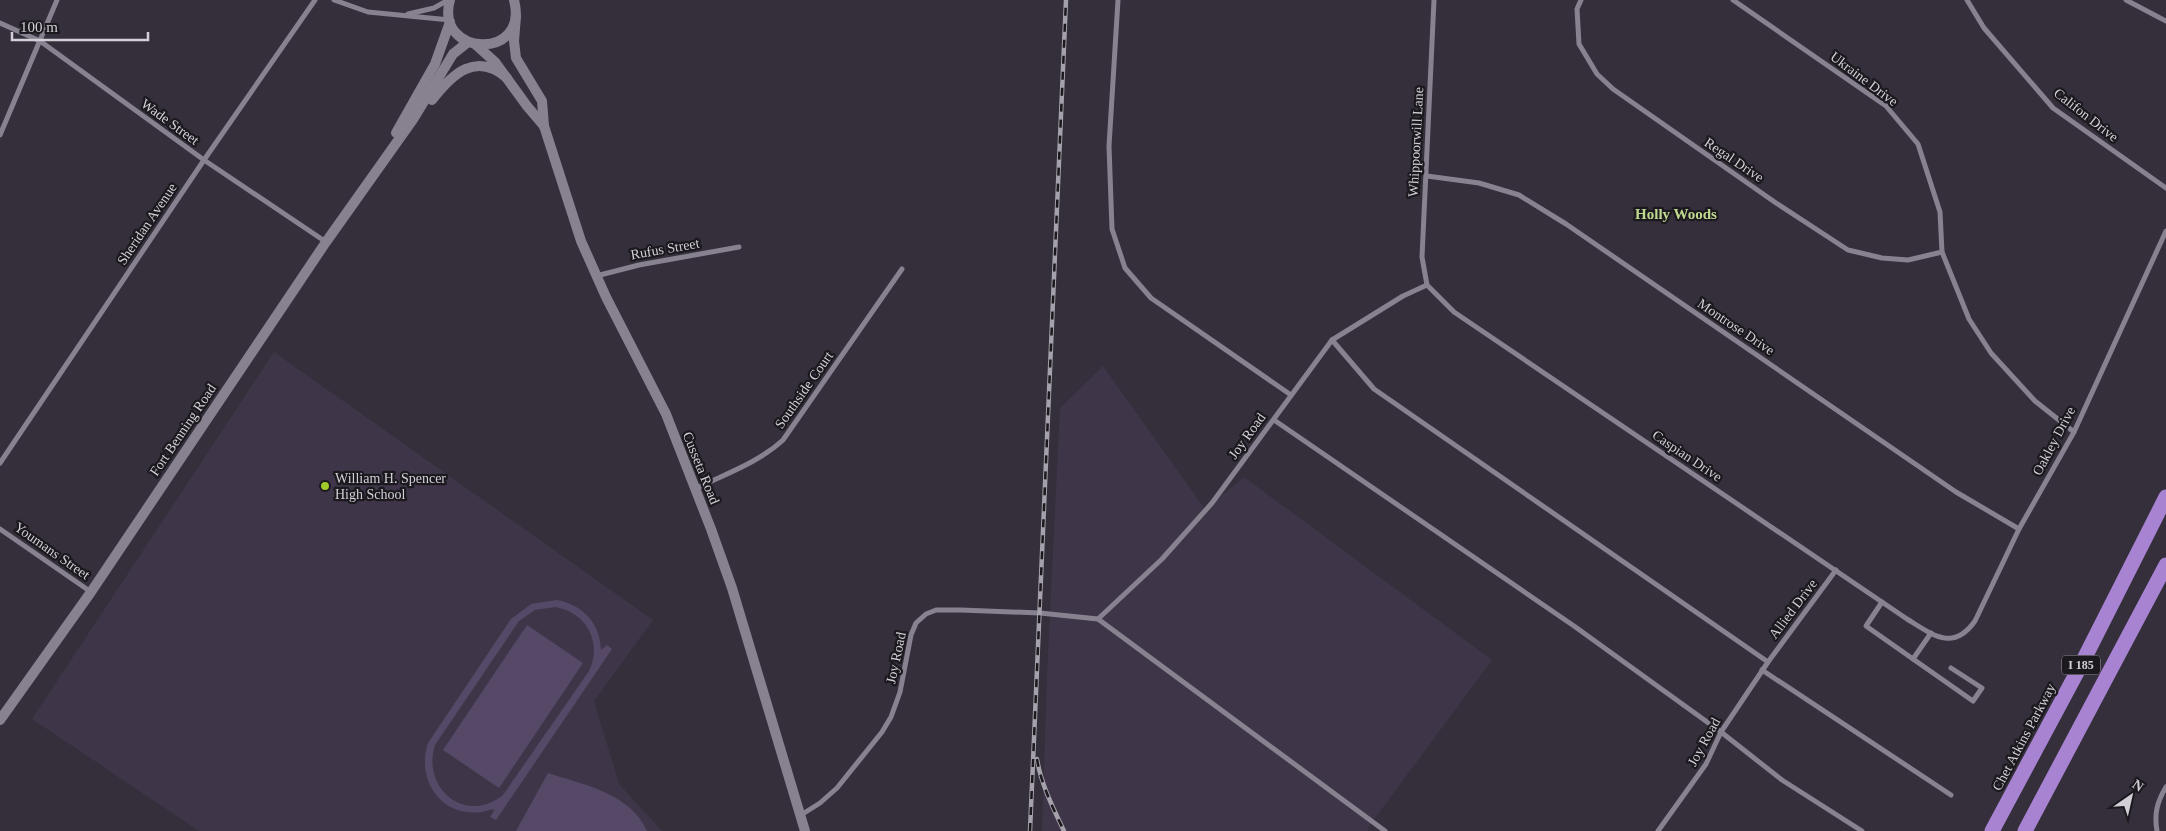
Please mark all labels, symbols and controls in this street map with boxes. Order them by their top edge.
scale bar [12,10,149,42]
text: 100 m [20,19,58,35]
street label: Ukraine Drive [1827,49,1901,109]
street label: Califon Drive [2051,85,2121,145]
street label: Whippoorwill Lane [1406,87,1426,197]
street label: Wade Street [138,96,202,148]
street label: Regal Drive [1702,135,1766,185]
street label: Sheridan Avenue [114,180,180,268]
district label: Holly Woods [1635,206,1717,222]
street label: Rufus Street [629,236,701,262]
street label: Montrose Drive [1695,296,1777,358]
street label: Southside Court [772,348,836,431]
street label: Fort Benning Road [147,381,219,479]
street label: Oakley Drive [2030,404,2078,478]
street label: Joy Road [1226,410,1268,462]
street label: Caspian Drive [1649,427,1725,485]
street label: Cusseta Road [680,430,722,506]
place label: William H. Spencer High School [335,471,446,502]
marker: William H. Spencer High School [319,480,331,492]
street label: Youmans Street [11,519,93,583]
street label: Allied Drive [1766,576,1820,642]
street label: Joy Road [883,631,909,685]
road number: I 185 [2062,656,2100,674]
street label: Chet Atkins Parkway [1989,681,2059,793]
street label: Joy Road [1685,715,1723,769]
north arrow [2106,771,2156,821]
text: N [2130,777,2146,795]

